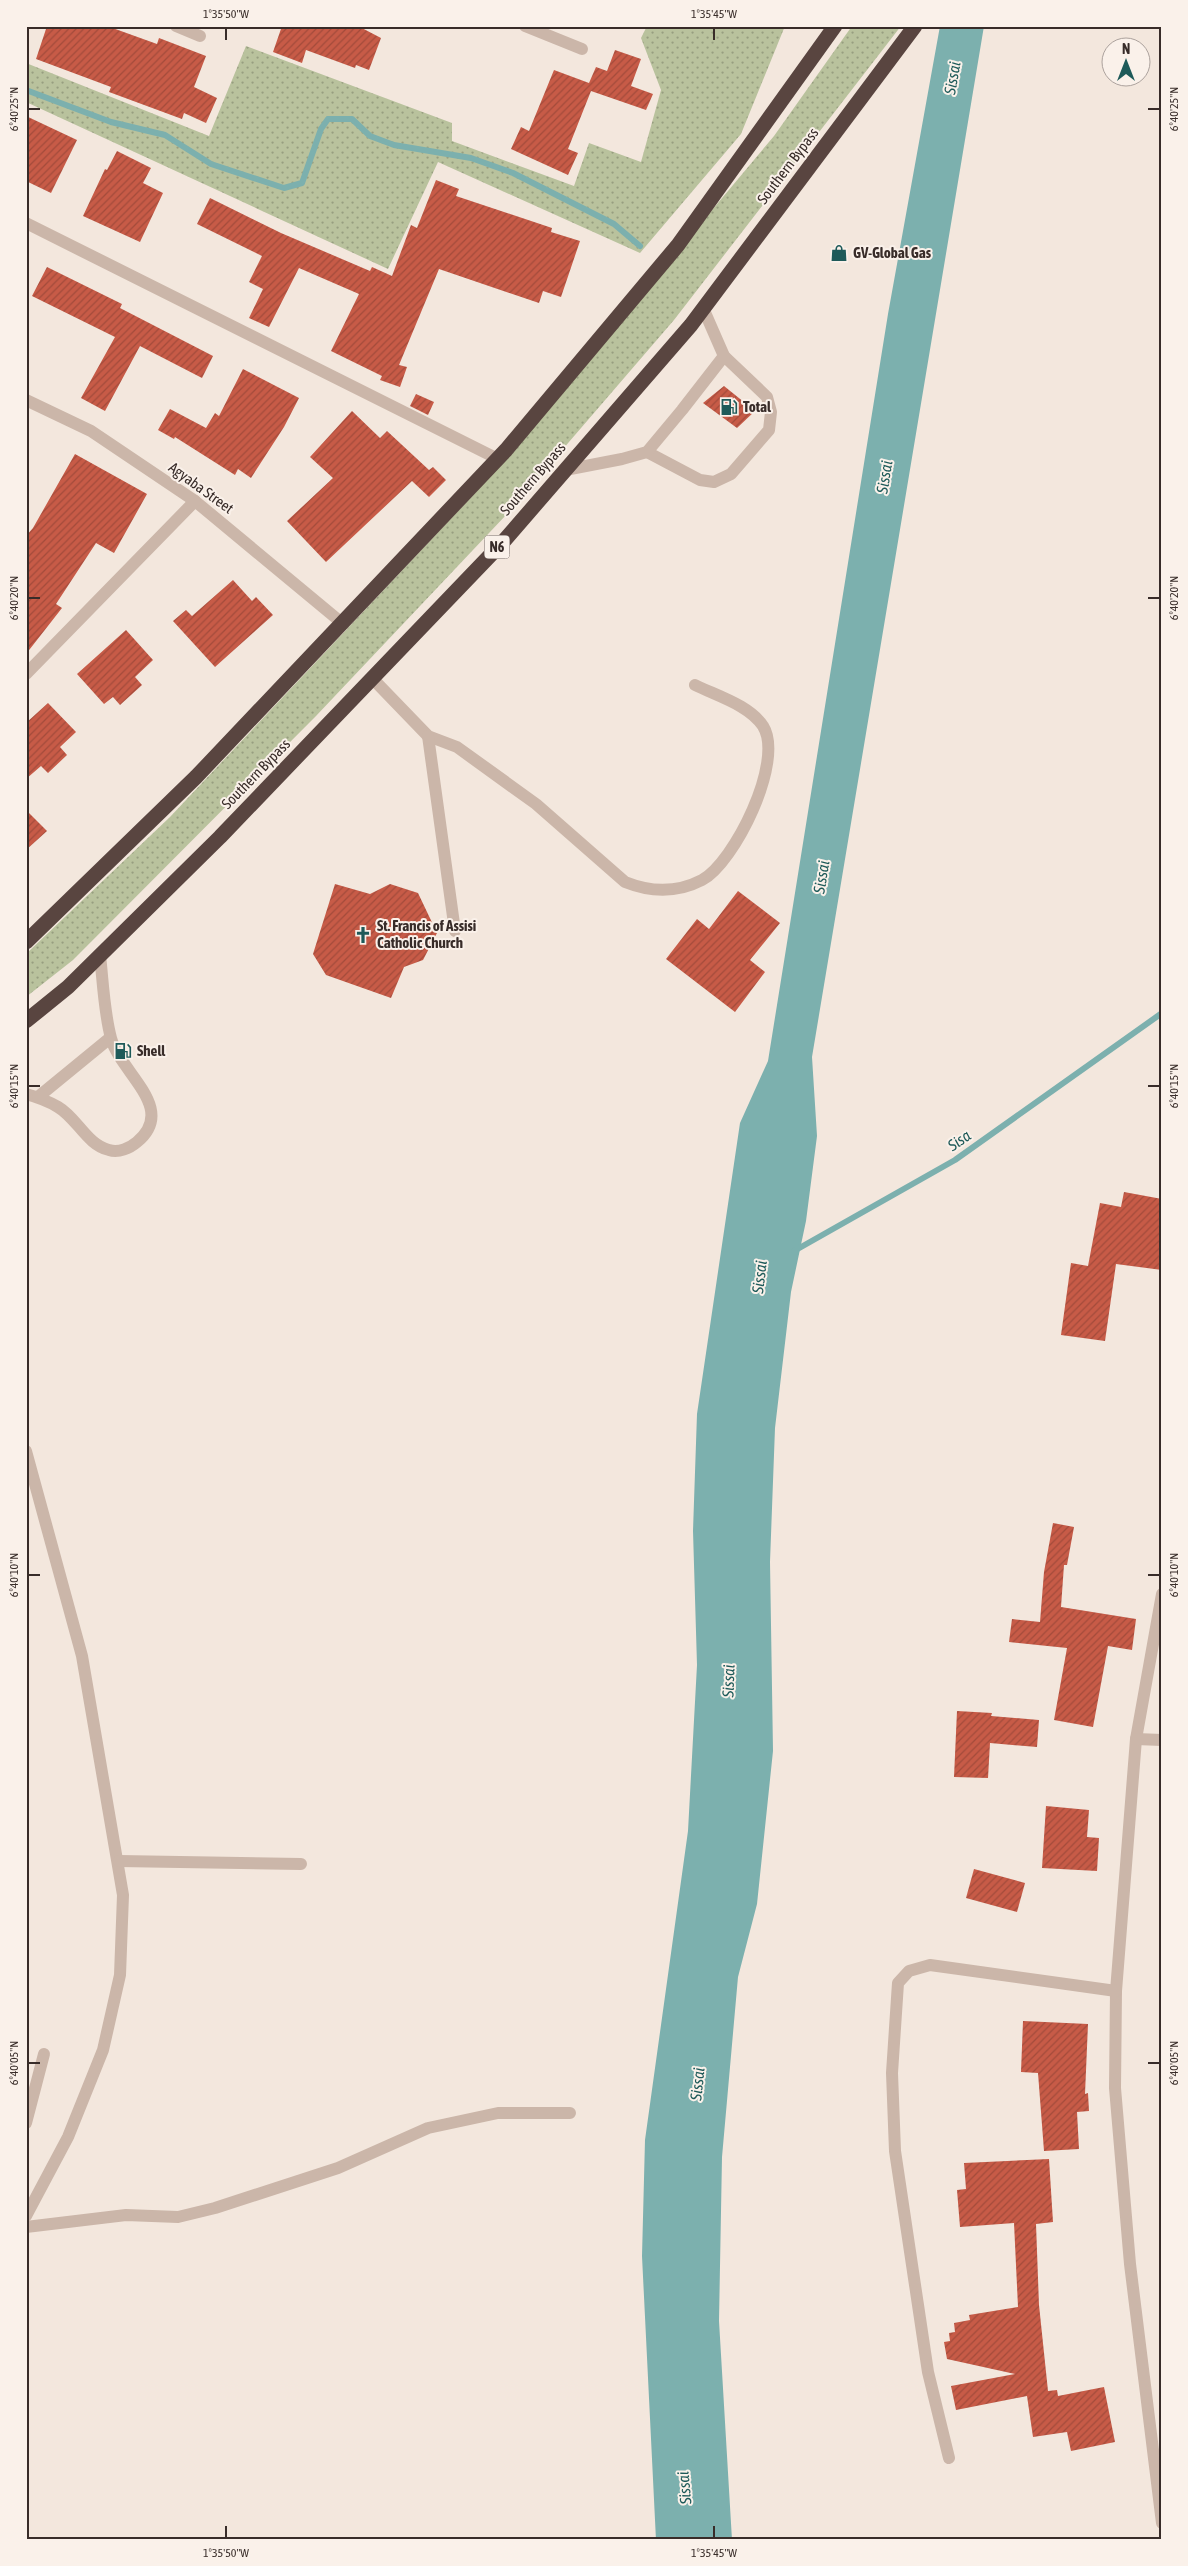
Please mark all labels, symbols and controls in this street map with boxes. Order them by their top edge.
text: 1°35'50"W [203,7,249,21]
text: 1°35'45"W [691,7,737,21]
north arrow [1100,38,1150,88]
text: N [1122,41,1130,57]
water label: Sissai [940,60,964,97]
text: 6°40'25"N [7,87,21,131]
text: 6°40'25"N [1167,87,1181,131]
street label: Southern Bypass [754,124,822,207]
shop icon: GV-Global Gas [829,243,849,263]
place label: GV-Global Gas [853,244,932,261]
fuel station icon: Total [719,397,739,417]
place label: Total [743,398,772,415]
street label: Southern Bypass [496,439,569,518]
street label: Agyaba Street [166,458,237,517]
water label: Sissai [872,459,896,496]
road number: N6 [484,536,510,558]
text: 6°40'20"N [7,576,21,620]
text: 6°40'20"N [1167,576,1181,620]
street label: Southern Bypass [218,735,293,812]
water label: Sissai [809,859,833,896]
place label: St. Francis of Assisi Catholic Church [377,917,476,951]
church icon: St. Francis of Assisi Catholic Church [353,925,373,945]
fuel station icon: Shell [113,1041,133,1061]
place label: Shell [137,1042,166,1059]
text: 6°40'15"N [7,1064,21,1108]
text: 6°40'15"N [1167,1064,1181,1108]
water label: Sisa [943,1126,974,1155]
water label: Sissai [748,1259,770,1295]
text: 6°40'10"N [7,1553,21,1597]
text: 6°40'10"N [1167,1553,1181,1597]
water label: Sissai [718,1664,738,1699]
text: 6°40'05"N [7,2041,21,2085]
text: 6°40'05"N [1167,2041,1181,2085]
water label: Sissai [686,2066,708,2102]
water label: Sissai [674,2471,694,2506]
text: 1°35'50"W [203,2546,249,2560]
text: 1°35'45"W [691,2546,737,2560]

